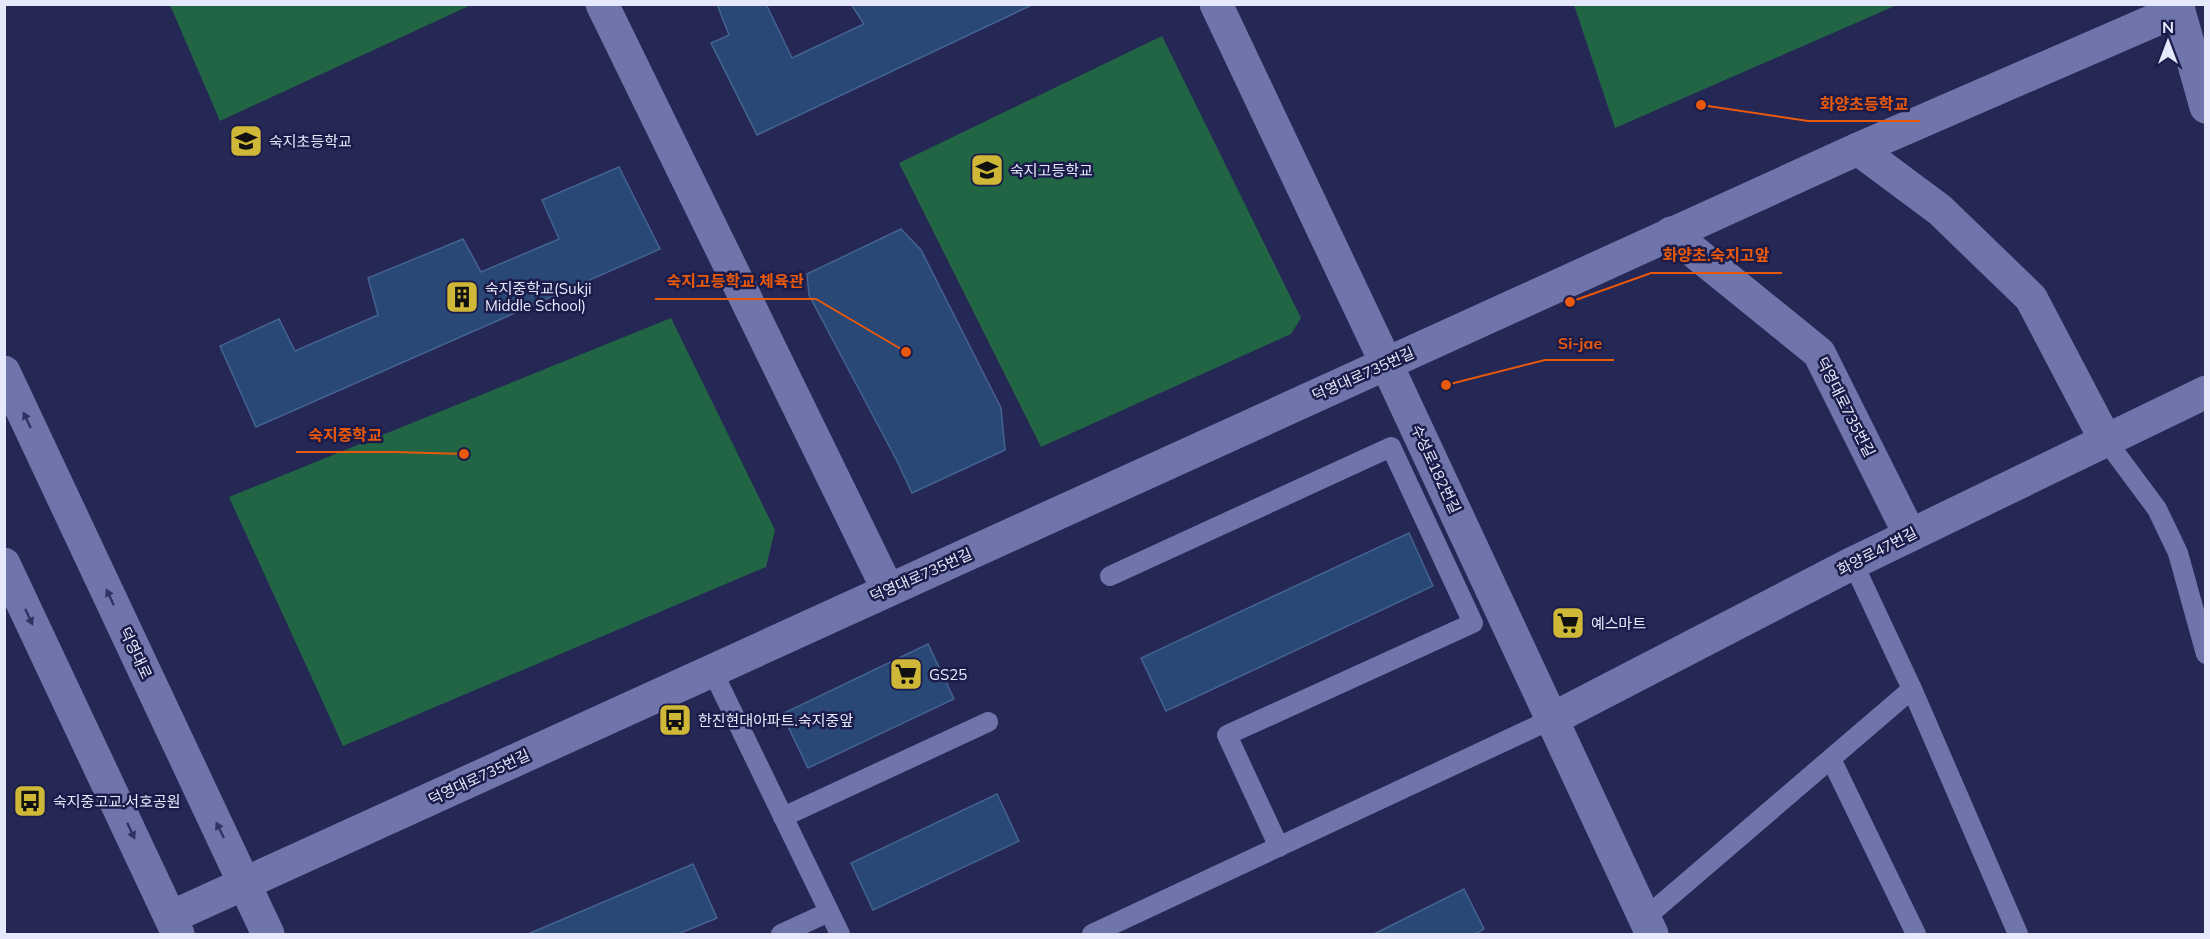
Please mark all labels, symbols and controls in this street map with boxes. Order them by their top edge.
north arrow [2138,12,2198,72]
text: N [2162,17,2174,37]
callout: 화양초등학교 [1808,87,1920,121]
text: 화양초등학교 [1820,94,1908,114]
school or university icon: 숙지초등학교 [228,123,264,159]
place label: 숙지초등학교 [269,132,352,151]
school or university icon: 숙지고등학교 [969,152,1005,188]
place label: 숙지고등학교 [1010,161,1093,180]
callout: 화양초.숙지고앞 [1651,239,1782,273]
text: 화양초.숙지고앞 [1662,245,1770,265]
callout: 숙지고등학교 체육관 [655,265,816,299]
text: 숙지고등학교 체육관 [667,271,804,291]
building icon: 숙지중학교(Sukji Middle School) [444,279,480,315]
place label: 숙지중학교(Sukji Middle School) [485,279,592,315]
callout: Si-jae [1545,326,1614,360]
text: Si-jae [1558,333,1602,353]
street label: 덕영대로735번길 [1309,343,1417,405]
street label: 덕영대로735번길 [1813,354,1879,460]
one-way arrow [22,411,32,429]
callout: 숙지중학교 [296,418,394,452]
street label: 수성로182번길 [1407,421,1465,517]
text: 숙지중학교 [308,425,382,445]
street label: 화양로47번길 [1834,523,1920,579]
street label: 덕영대로735번길 [867,544,975,606]
one-way arrow [105,588,114,605]
supermarket icon: 예스마트 [1550,605,1586,641]
one-way arrow [25,608,34,625]
place label: 예스마트 [1591,614,1646,633]
street label: 덕영대로 [116,624,156,682]
supermarket icon: GS25 [888,656,924,692]
place label: GS25 [929,665,967,684]
bus stop icon: 한진현대아파트.숙지중앞 [657,702,693,738]
place label: 한진현대아파트.숙지중앞 [698,711,853,730]
street label: 덕영대로735번길 [425,745,533,809]
bus stop icon: 숙지중고교.서호공원 [12,783,48,819]
place label: 숙지중고교.서호공원 [53,792,181,811]
one-way arrow [215,822,224,839]
one-way arrow [126,823,135,840]

